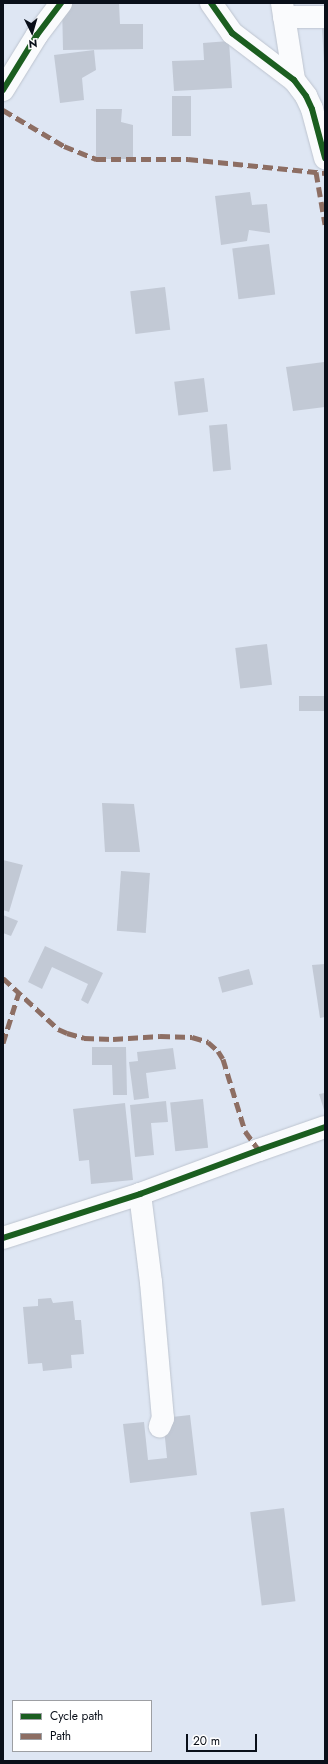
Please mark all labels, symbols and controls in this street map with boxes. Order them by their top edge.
north arrow [12,12,52,52]
text: N [28,36,38,52]
legend [12,1700,152,1752]
text: Cycle path [50,1707,103,1725]
scale bar [188,1726,259,1752]
text: Path [50,1727,71,1745]
text: 20 m [193,1732,220,1750]

